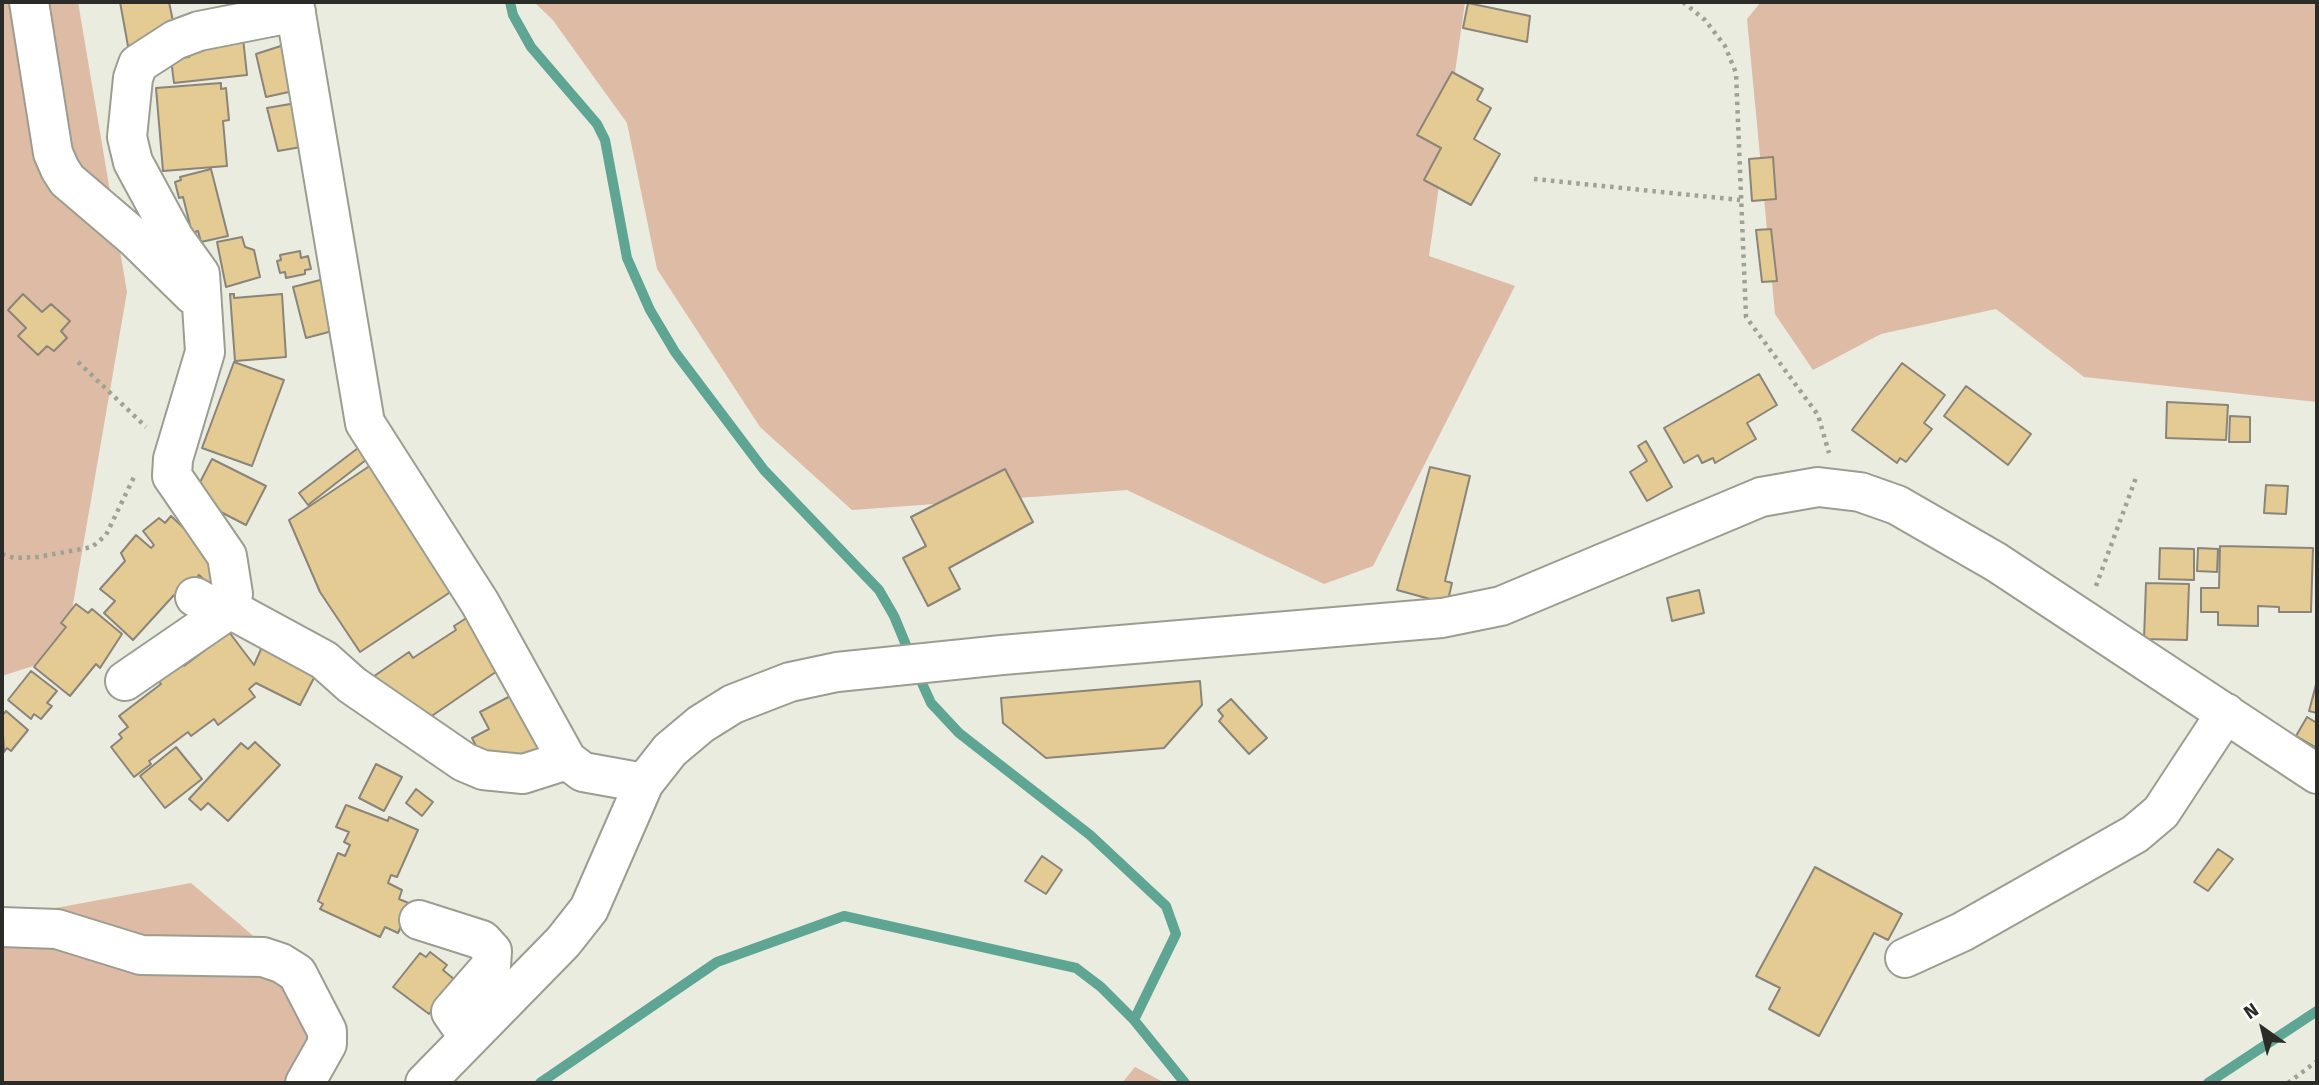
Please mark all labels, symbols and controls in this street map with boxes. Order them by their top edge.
north arrow [2228,994,2298,1064]
text: N [2239,998,2263,1024]

